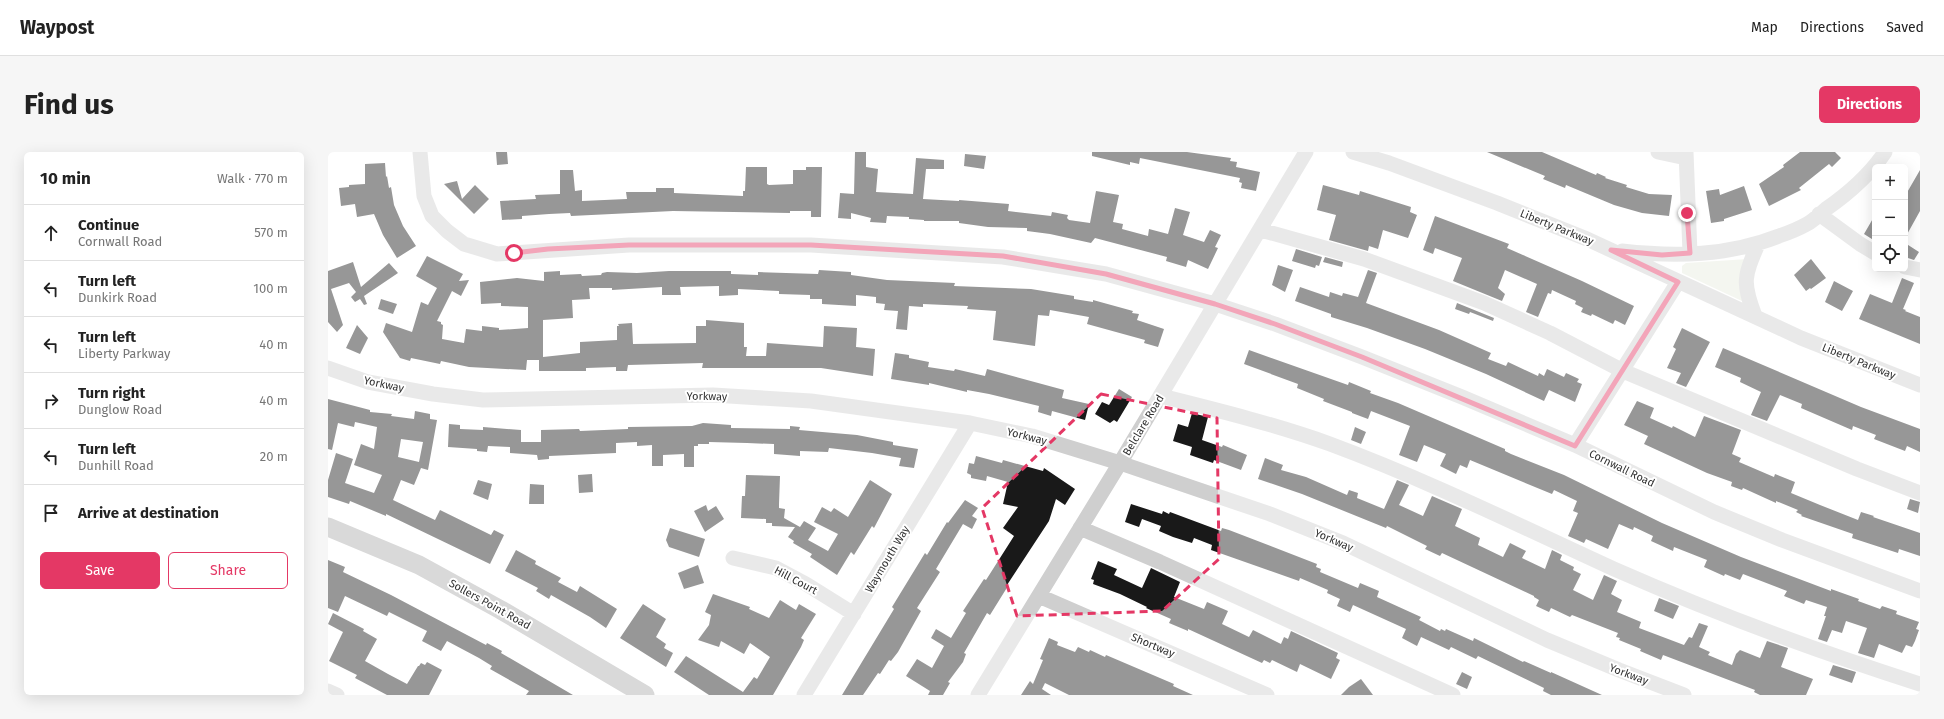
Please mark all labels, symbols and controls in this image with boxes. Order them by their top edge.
text: Waypost [20,16,94,39]
text: Map [1751,19,1778,36]
text: Directions [1800,19,1864,36]
text: Saved [1886,19,1924,36]
button: Directions [1819,86,1920,123]
text: Find us [24,88,114,121]
map controls [1872,164,1908,272]
button: + [1872,164,1908,200]
text: 10 min [40,168,91,189]
text: Walk · 770 m [217,171,288,186]
button: − [1872,200,1908,236]
route end [1678,204,1696,222]
street label: Liberty Parkway [1518,207,1596,248]
text: Continue [78,216,139,234]
icon: ahead [40,222,62,244]
text: 570 m [254,225,288,240]
text: Cornwall Road [78,234,162,249]
button: locate [1872,236,1908,272]
route start [505,244,523,262]
text: Turn left [78,272,136,290]
icon: left [40,278,62,300]
text: 100 m [253,281,288,296]
text: Dunkirk Road [78,290,157,305]
text: Turn left [78,328,136,346]
icon: left [40,334,62,356]
text: 40 m [259,337,288,352]
street label: Liberty Parkway [1820,341,1898,382]
text: Liberty Parkway [78,346,170,361]
street label: Yorkway [363,374,406,395]
text: Turn right [78,384,145,402]
icon: right [40,390,62,412]
street label: Yorkway [687,390,728,403]
text: 40 m [259,393,288,408]
street label: Belclare Road [1120,393,1167,458]
text: Dunglow Road [78,402,162,417]
street label: Yorkway [1006,425,1049,448]
text: Turn left [78,440,136,458]
icon: left [40,446,62,468]
street label: Cornwall Road [1587,447,1657,490]
text: 20 m [260,449,288,464]
text: Dunhill Road [78,458,154,473]
icon: arrive [40,502,62,524]
text: Arrive at destination [78,504,219,522]
street label: Waymouth Way [862,523,913,595]
street label: Yorkway [1313,527,1356,555]
button: Save [40,552,160,589]
button: Share [168,552,288,589]
street label: Hill Court [772,564,820,597]
street label: Sollers Point Road [447,577,533,632]
street label: Shortway [1129,630,1177,661]
street label: Yorkway [1607,661,1651,688]

